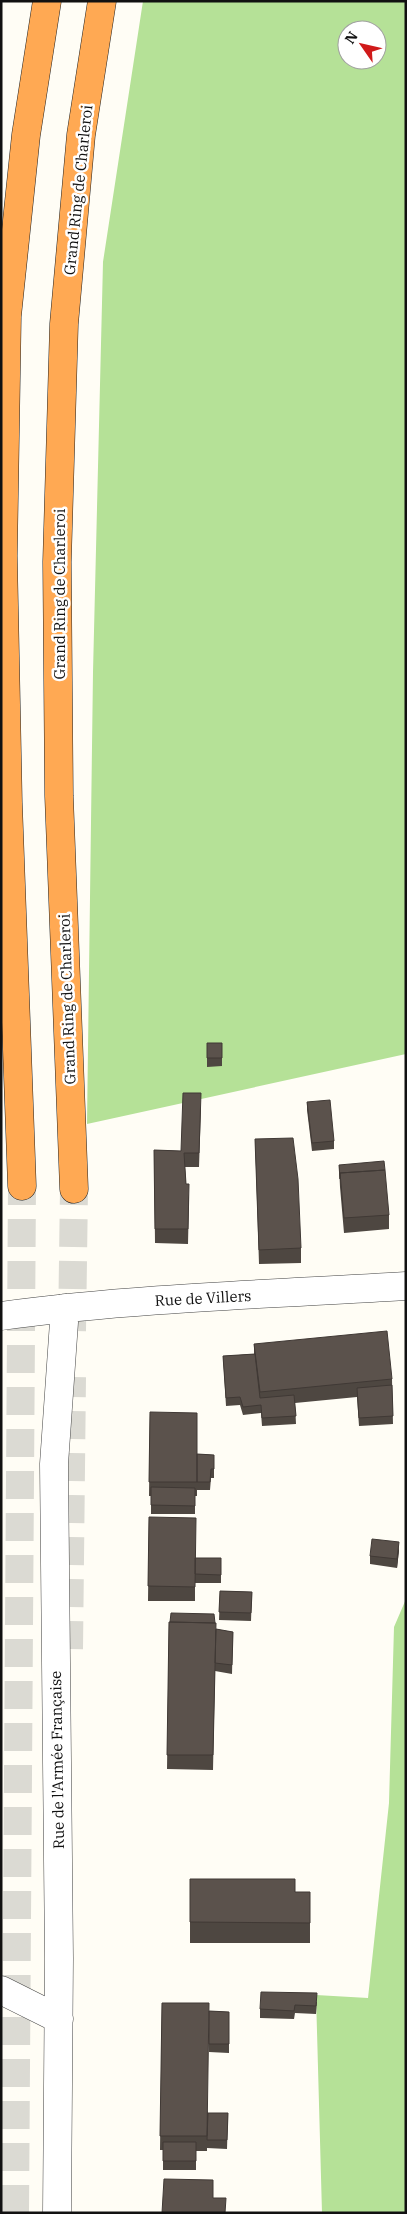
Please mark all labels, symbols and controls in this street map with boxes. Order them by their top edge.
north arrow [337,20,387,70]
text: N [341,28,362,47]
street label: Grand Ring de Charleroi [60,104,96,276]
street label: Grand Ring de Charleroi [50,508,69,679]
street label: Grand Ring de Charleroi [55,913,79,1085]
street label: Rue de Villers [154,1286,252,1310]
street label: Rue de l'Armée Française [46,1671,68,1849]

